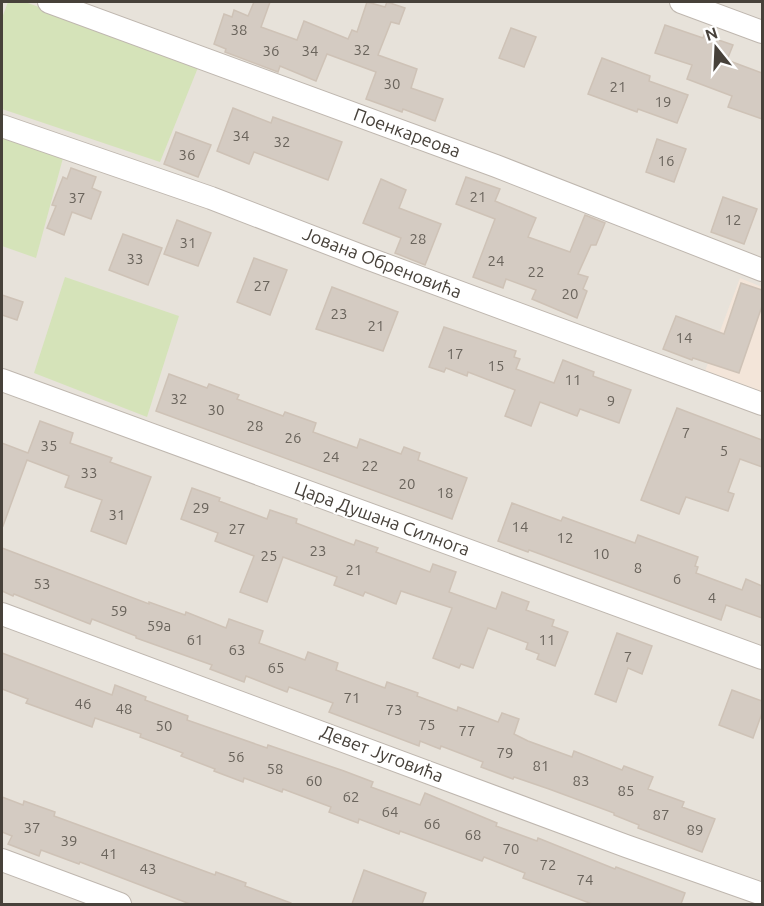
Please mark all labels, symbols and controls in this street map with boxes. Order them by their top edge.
north arrow [686,18,746,78]
house number: 38 [231,21,247,38]
text: N [703,23,720,44]
house number: 32 [354,41,370,58]
house number: 36 [263,42,279,59]
house number: 34 [302,42,318,59]
house number: 30 [384,75,400,92]
house number: 21 [610,78,626,95]
house number: 19 [655,93,671,110]
street label: Поенкареова [351,103,463,161]
house number: 34 [233,127,249,144]
house number: 32 [274,133,290,150]
house number: 36 [179,146,195,163]
house number: 16 [658,152,674,169]
house number: 21 [470,188,486,205]
house number: 37 [69,189,85,206]
house number: 12 [725,211,741,228]
street label: Јована Обреновића [300,223,465,302]
house number: 28 [410,230,426,247]
house number: 31 [180,234,196,251]
house number: 33 [127,250,143,267]
house number: 24 [488,252,504,269]
house number: 22 [528,263,544,280]
house number: 27 [254,277,270,294]
house number: 20 [562,285,578,302]
house number: 23 [331,305,347,322]
house number: 21 [368,317,384,334]
house number: 14 [676,329,692,346]
house number: 17 [447,345,463,362]
house number: 15 [488,357,504,374]
house number: 11 [565,371,581,388]
house number: 32 [171,390,187,407]
house number: 9 [607,392,615,409]
house number: 30 [208,401,224,418]
house number: 28 [247,417,263,434]
house number: 7 [682,424,690,441]
house number: 26 [285,429,301,446]
house number: 35 [41,437,57,454]
house number: 5 [720,442,728,459]
house number: 24 [323,448,339,465]
house number: 22 [362,457,378,474]
house number: 33 [81,464,97,481]
house number: 20 [399,475,415,492]
street label: Цара Душана Силнога [292,477,473,559]
house number: 18 [437,484,453,501]
house number: 29 [193,499,209,516]
house number: 31 [109,506,125,523]
house number: 14 [512,518,528,535]
house number: 27 [229,520,245,537]
house number: 12 [557,529,573,546]
house number: 23 [310,542,326,559]
house number: 10 [593,545,609,562]
house number: 25 [261,547,277,564]
house number: 8 [634,559,642,576]
house number: 21 [346,561,362,578]
house number: 6 [673,570,681,587]
house number: 53 [34,575,50,592]
house number: 4 [708,589,716,606]
house number: 59 [111,602,127,619]
house number: 59a [147,617,171,634]
house number: 61 [187,631,203,648]
house number: 11 [539,631,555,648]
house number: 63 [229,641,245,658]
house number: 7 [624,648,632,665]
house number: 65 [268,659,284,676]
house number: 71 [344,689,360,706]
house number: 46 [75,695,91,712]
house number: 48 [116,700,132,717]
house number: 73 [386,701,402,718]
house number: 75 [419,716,435,733]
house number: 50 [156,717,172,734]
street label: Девет Југовића [318,720,447,786]
house number: 77 [459,722,475,739]
house number: 79 [497,744,513,761]
house number: 56 [228,748,244,765]
house number: 81 [533,757,549,774]
house number: 58 [267,760,283,777]
house number: 60 [306,772,322,789]
house number: 83 [573,772,589,789]
house number: 85 [618,782,634,799]
house number: 62 [343,788,359,805]
house number: 64 [382,803,398,820]
house number: 87 [653,806,669,823]
house number: 66 [424,815,440,832]
house number: 37 [24,819,40,836]
house number: 89 [687,821,703,838]
house number: 68 [465,826,481,843]
house number: 39 [61,832,77,849]
house number: 70 [503,840,519,857]
house number: 41 [101,845,117,862]
house number: 72 [540,856,556,873]
house number: 43 [140,860,156,877]
house number: 74 [577,871,593,888]

